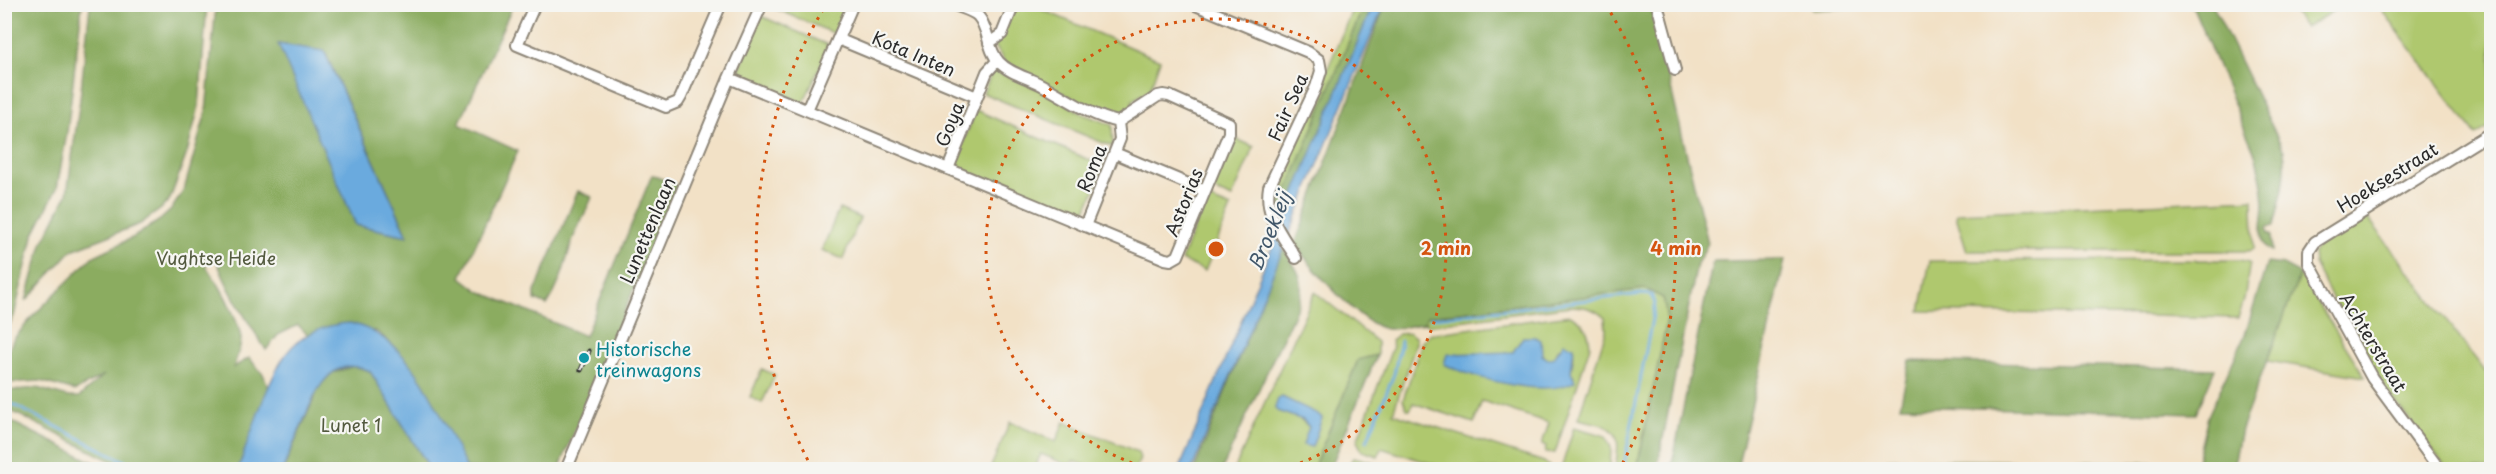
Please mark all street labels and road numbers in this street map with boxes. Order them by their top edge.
street label: Kota Inten [868,23,960,83]
street label: Fair Sea [1260,69,1314,145]
street label: Goya [928,97,970,150]
street label: Hoeksestraat [2331,135,2443,219]
street label: Roma [1069,139,1113,196]
street label: Astorias [1157,164,1209,240]
street label: Lunettenlaan [612,173,682,287]
street label: Achterstraat [2334,287,2414,397]

